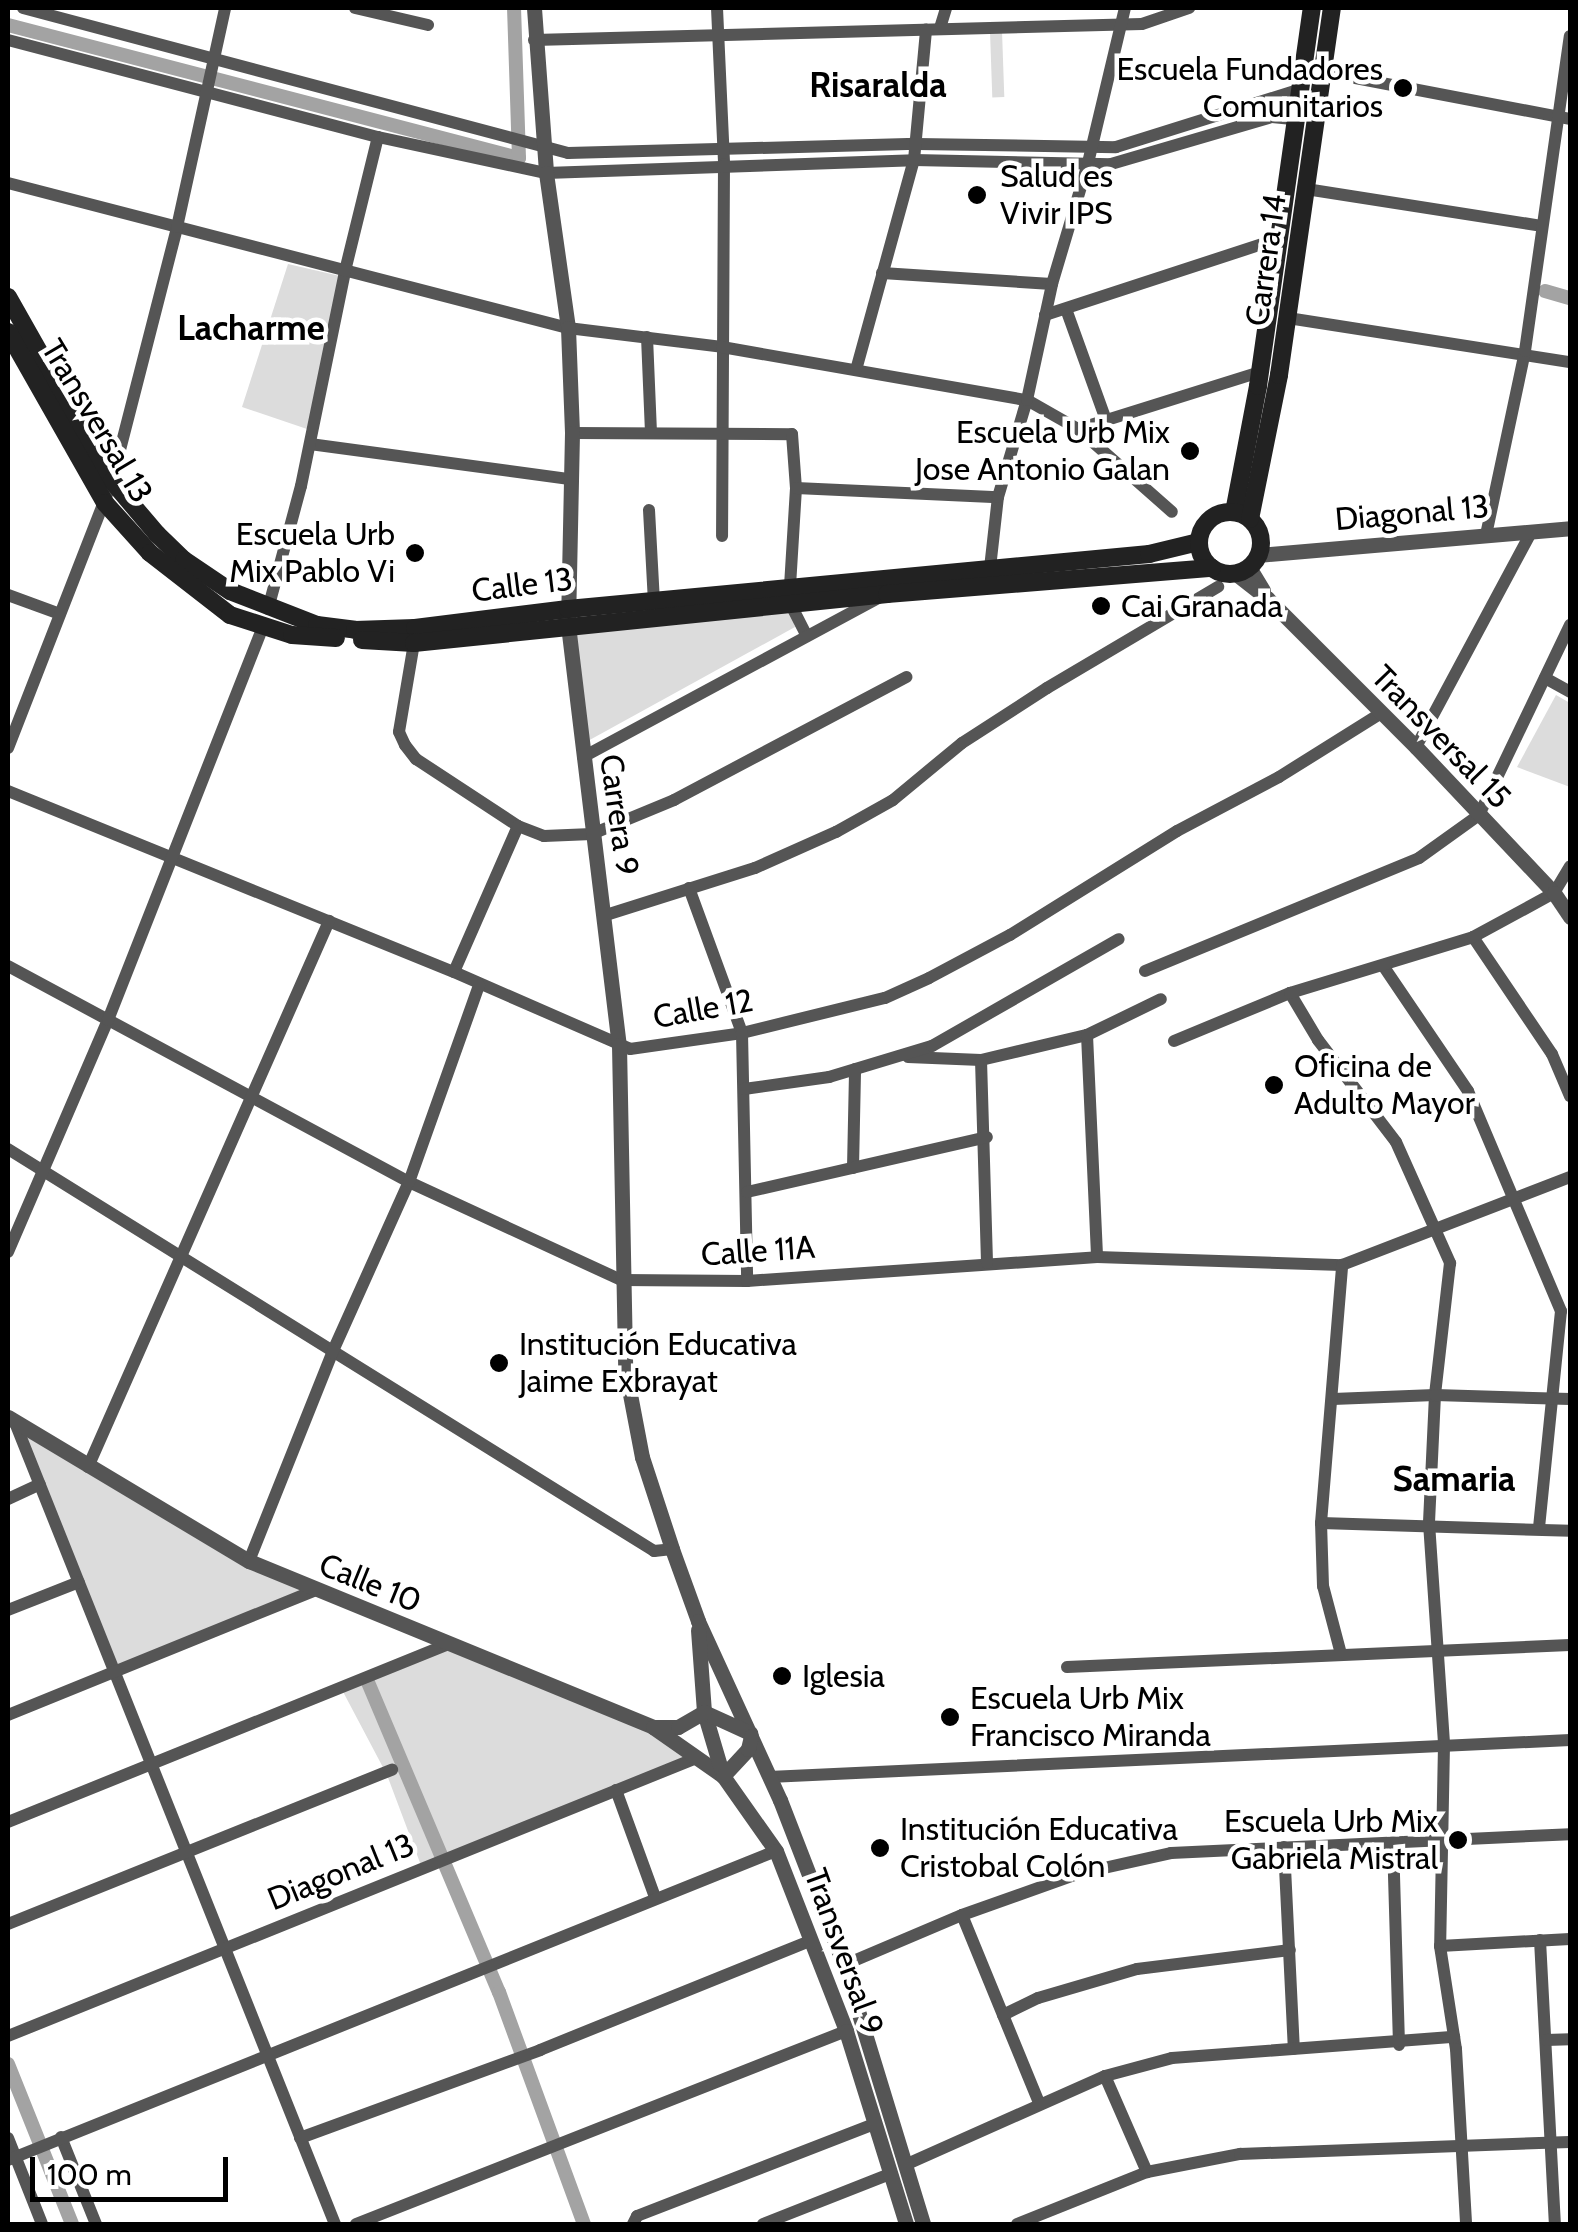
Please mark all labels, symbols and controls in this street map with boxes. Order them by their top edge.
place label: Escuela Fundadores Comunitarios [1116,51,1383,126]
district label: Risaralda [809,64,947,106]
marker: Escuela Fundadores Comunitarios [1392,77,1414,99]
place label: Salud es Vivir IPS [1000,158,1113,233]
marker: Salud es Vivir IPS [964,182,990,208]
street label: Carrera 14 [1238,192,1294,328]
district label: Lacharme [177,307,325,349]
street label: Transversal 13 [33,332,161,510]
place label: Escuela Urb Mix Jose Antonio Galan [915,414,1170,489]
marker: Escuela Urb Mix Jose Antonio Galan [1179,440,1201,462]
street label: Diagonal 13 [1333,487,1491,539]
place label: Escuela Urb Mix Pablo Vi [229,516,395,591]
marker: Escuela Urb Mix Pablo Vi [404,542,426,564]
street label: Calle 13 [469,560,575,610]
place label: Cai Granada [1121,587,1283,625]
marker: Cai Granada [1090,595,1112,617]
street label: Transversal 15 [1363,658,1519,816]
street label: Carrera 9 [592,752,646,878]
street label: Calle 12 [650,981,756,1037]
place label: Oficina de Adulto Mayor [1294,1048,1475,1123]
marker: Oficina de Adulto Mayor [1263,1074,1285,1096]
street label: Calle 11A [700,1228,816,1274]
place label: Institución Educativa Jaime Exbrayat [519,1326,797,1401]
marker: Institución Educativa Jaime Exbrayat [488,1352,510,1374]
district label: Samaria [1393,1458,1515,1500]
street label: Calle 10 [313,1545,427,1621]
place label: Iglesia [802,1657,885,1695]
marker: Iglesia [771,1665,793,1687]
place label: Escuela Urb Mix Francisco Miranda [970,1680,1211,1755]
marker: Escuela Urb Mix Francisco Miranda [939,1706,961,1728]
place label: Escuela Urb Mix Gabriela Mistral [1224,1803,1438,1878]
place label: Institución Educativa Cristobal Colón [900,1811,1178,1886]
street label: Diagonal 13 [262,1825,420,1919]
marker: Escuela Urb Mix Gabriela Mistral [1447,1829,1469,1851]
marker: Institución Educativa Cristobal Colón [869,1837,891,1859]
street label: Transversal 9 [796,1864,892,2040]
scale bar [35,2137,232,2199]
text: 100 m [47,2156,132,2193]

